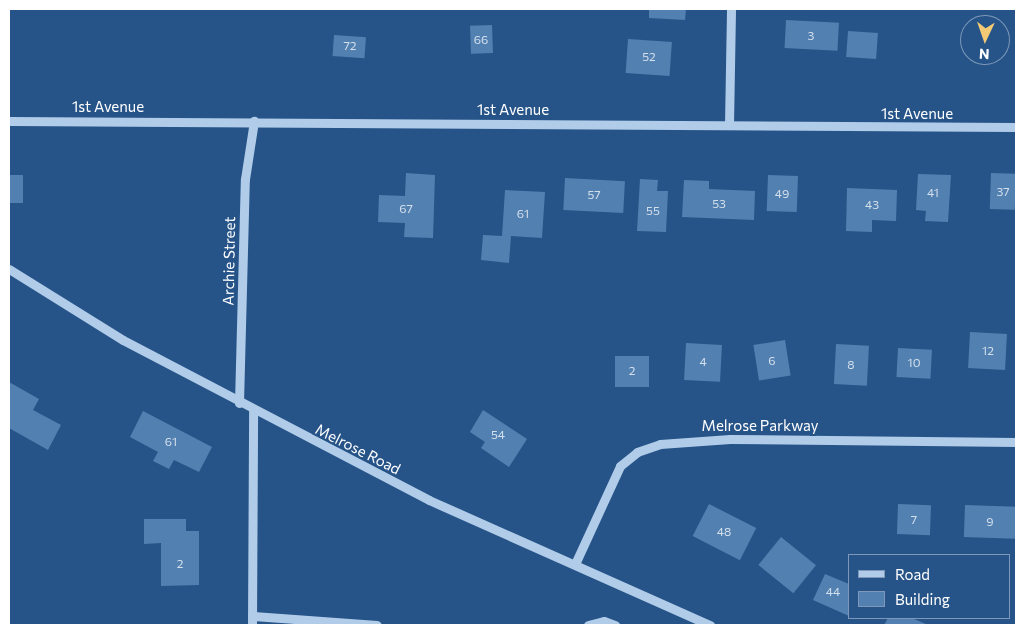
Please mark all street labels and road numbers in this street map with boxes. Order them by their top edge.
street label: 1st Avenue [72,98,144,116]
street label: 1st Avenue [477,101,549,119]
street label: 1st Avenue [881,105,953,123]
street label: Archie Street [219,216,239,306]
street label: Melrose Parkway [702,417,818,435]
street label: Melrose Road [312,420,404,478]

